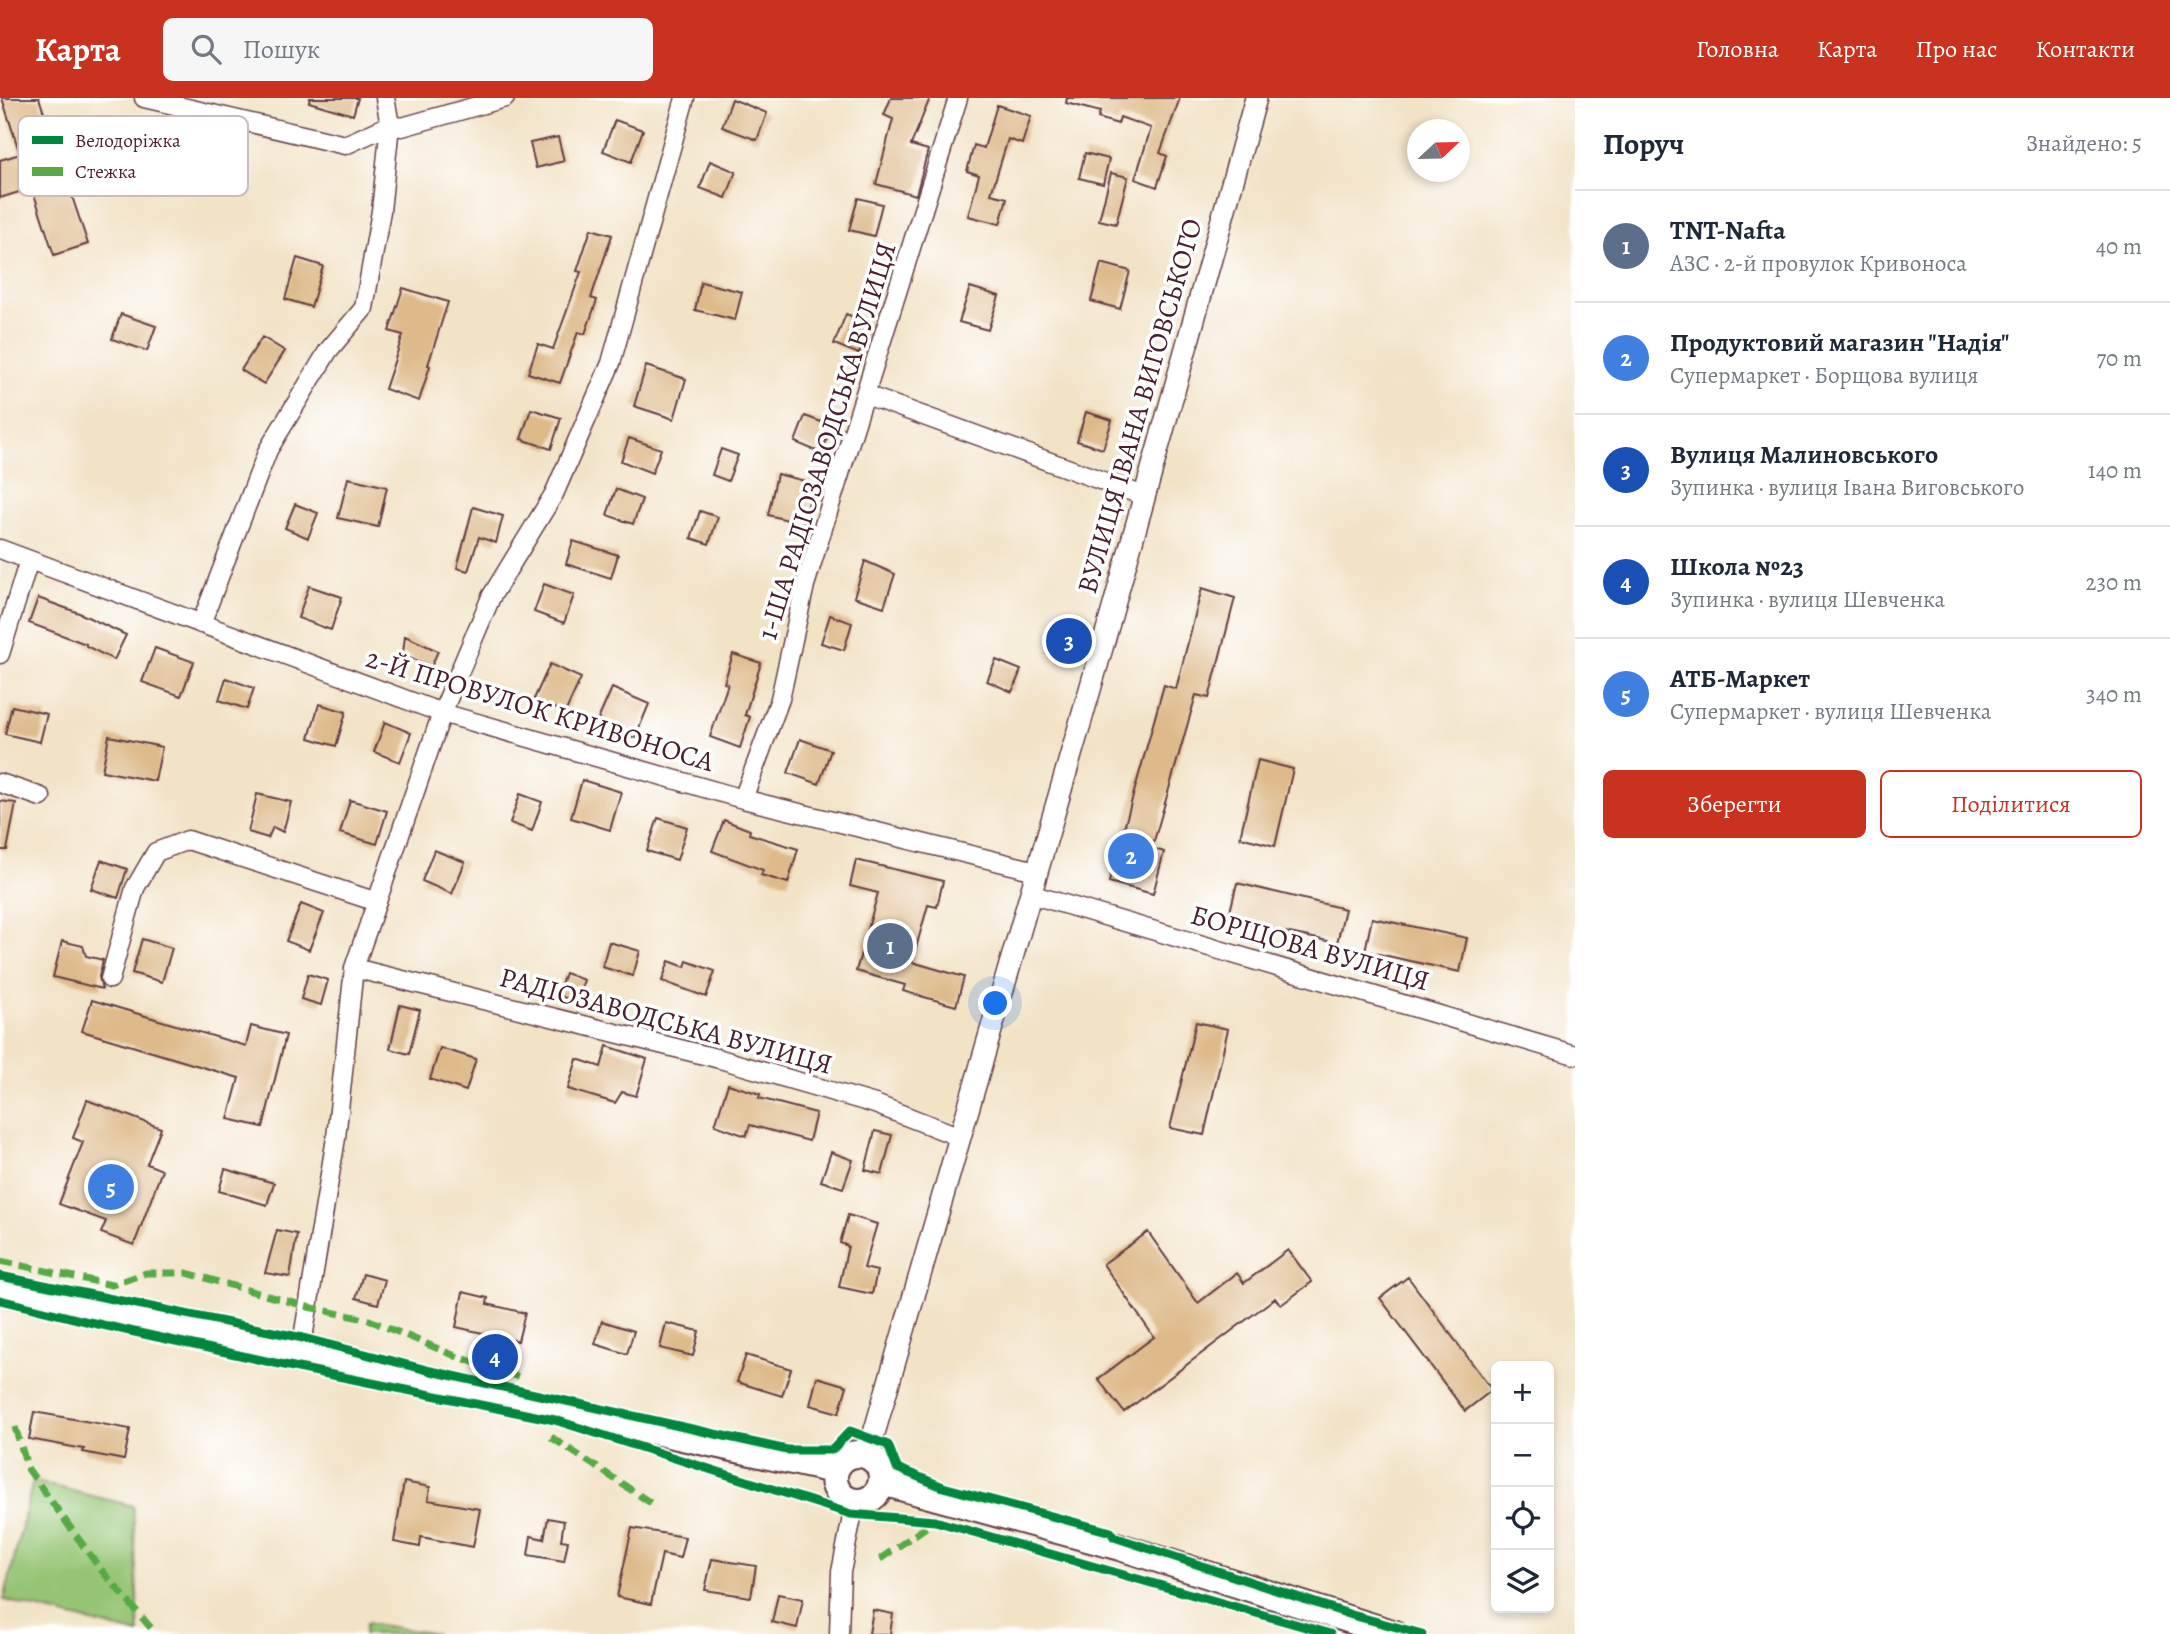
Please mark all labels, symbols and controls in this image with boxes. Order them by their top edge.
search box [163,18,653,81]
text: Карта [35,27,121,72]
icon: search [187,30,225,68]
text: Пошук [243,32,320,67]
text: Головна [1696,33,1779,65]
text: Карта [1817,33,1877,65]
text: Про нас [1915,33,1997,65]
text: Контакти [2035,33,2135,65]
legend [18,116,248,196]
north arrow [1407,119,1470,182]
text: Поруч [1603,124,1684,164]
text: Велодоріжка [75,128,181,154]
text: Знайдено: 5 [2026,128,2142,159]
text: Стежка [75,159,136,185]
text: TNT-Nafta [1670,213,1786,248]
street label: ВУЛИЦЯ ІВАНА ВИГОВСЬКОГО [1068,214,1212,598]
text: 1 [1622,231,1630,262]
text: 40 m [2096,231,2142,262]
street label: 1-ША РАДІОЗАВОДСЬКА ВУЛИЦЯ [748,238,906,644]
text: АЗС · 2-й провулок Кривоноса [1670,248,1967,279]
text: Продуктовий магазин "Надія" [1670,325,2009,360]
text: 2 [1620,343,1632,374]
text: 70 m [2096,343,2142,374]
text: Супермаркет · Борщова вулиця [1670,360,1978,391]
text: Вулиця Малиновського [1670,437,1938,472]
text: 3 [1621,455,1631,486]
text: 140 m [2088,455,2142,486]
text: Зупинка · вулиця Івана Виговського [1670,472,2024,503]
text: Школа №23 [1670,549,1804,584]
text: 4 [1621,567,1631,598]
text: 230 m [2086,567,2142,598]
text: Зупинка · вулиця Шевченка [1670,584,1945,615]
pin: 3 [1046,615,1092,667]
street label: 2-Й ПРОВУЛОК КРИВОНОСА [361,639,719,781]
text: АТБ-Маркет [1670,661,1810,696]
text: 5 [1621,679,1631,710]
text: 340 m [2086,679,2142,710]
text: Супермаркет · вулиця Шевченка [1670,696,1991,727]
button: Зберегти [1603,770,1866,838]
button: Поділитися [1880,770,2142,838]
pin: 2 [1108,830,1154,882]
street label: БОРЩОВА ВУЛИЦЯ [1186,896,1434,1000]
pin: 1 [867,920,913,972]
street label: РАДІОЗАВОДСЬКА ВУЛИЦЯ [495,958,837,1084]
your location [978,986,1012,1020]
pin: 5 [88,1161,134,1213]
pin: 4 [472,1331,518,1383]
map controls [1491,1361,1554,1613]
button: + [1491,1361,1554,1424]
button: − [1491,1424,1554,1487]
button: locate [1491,1487,1554,1550]
button: layers [1491,1550,1554,1613]

